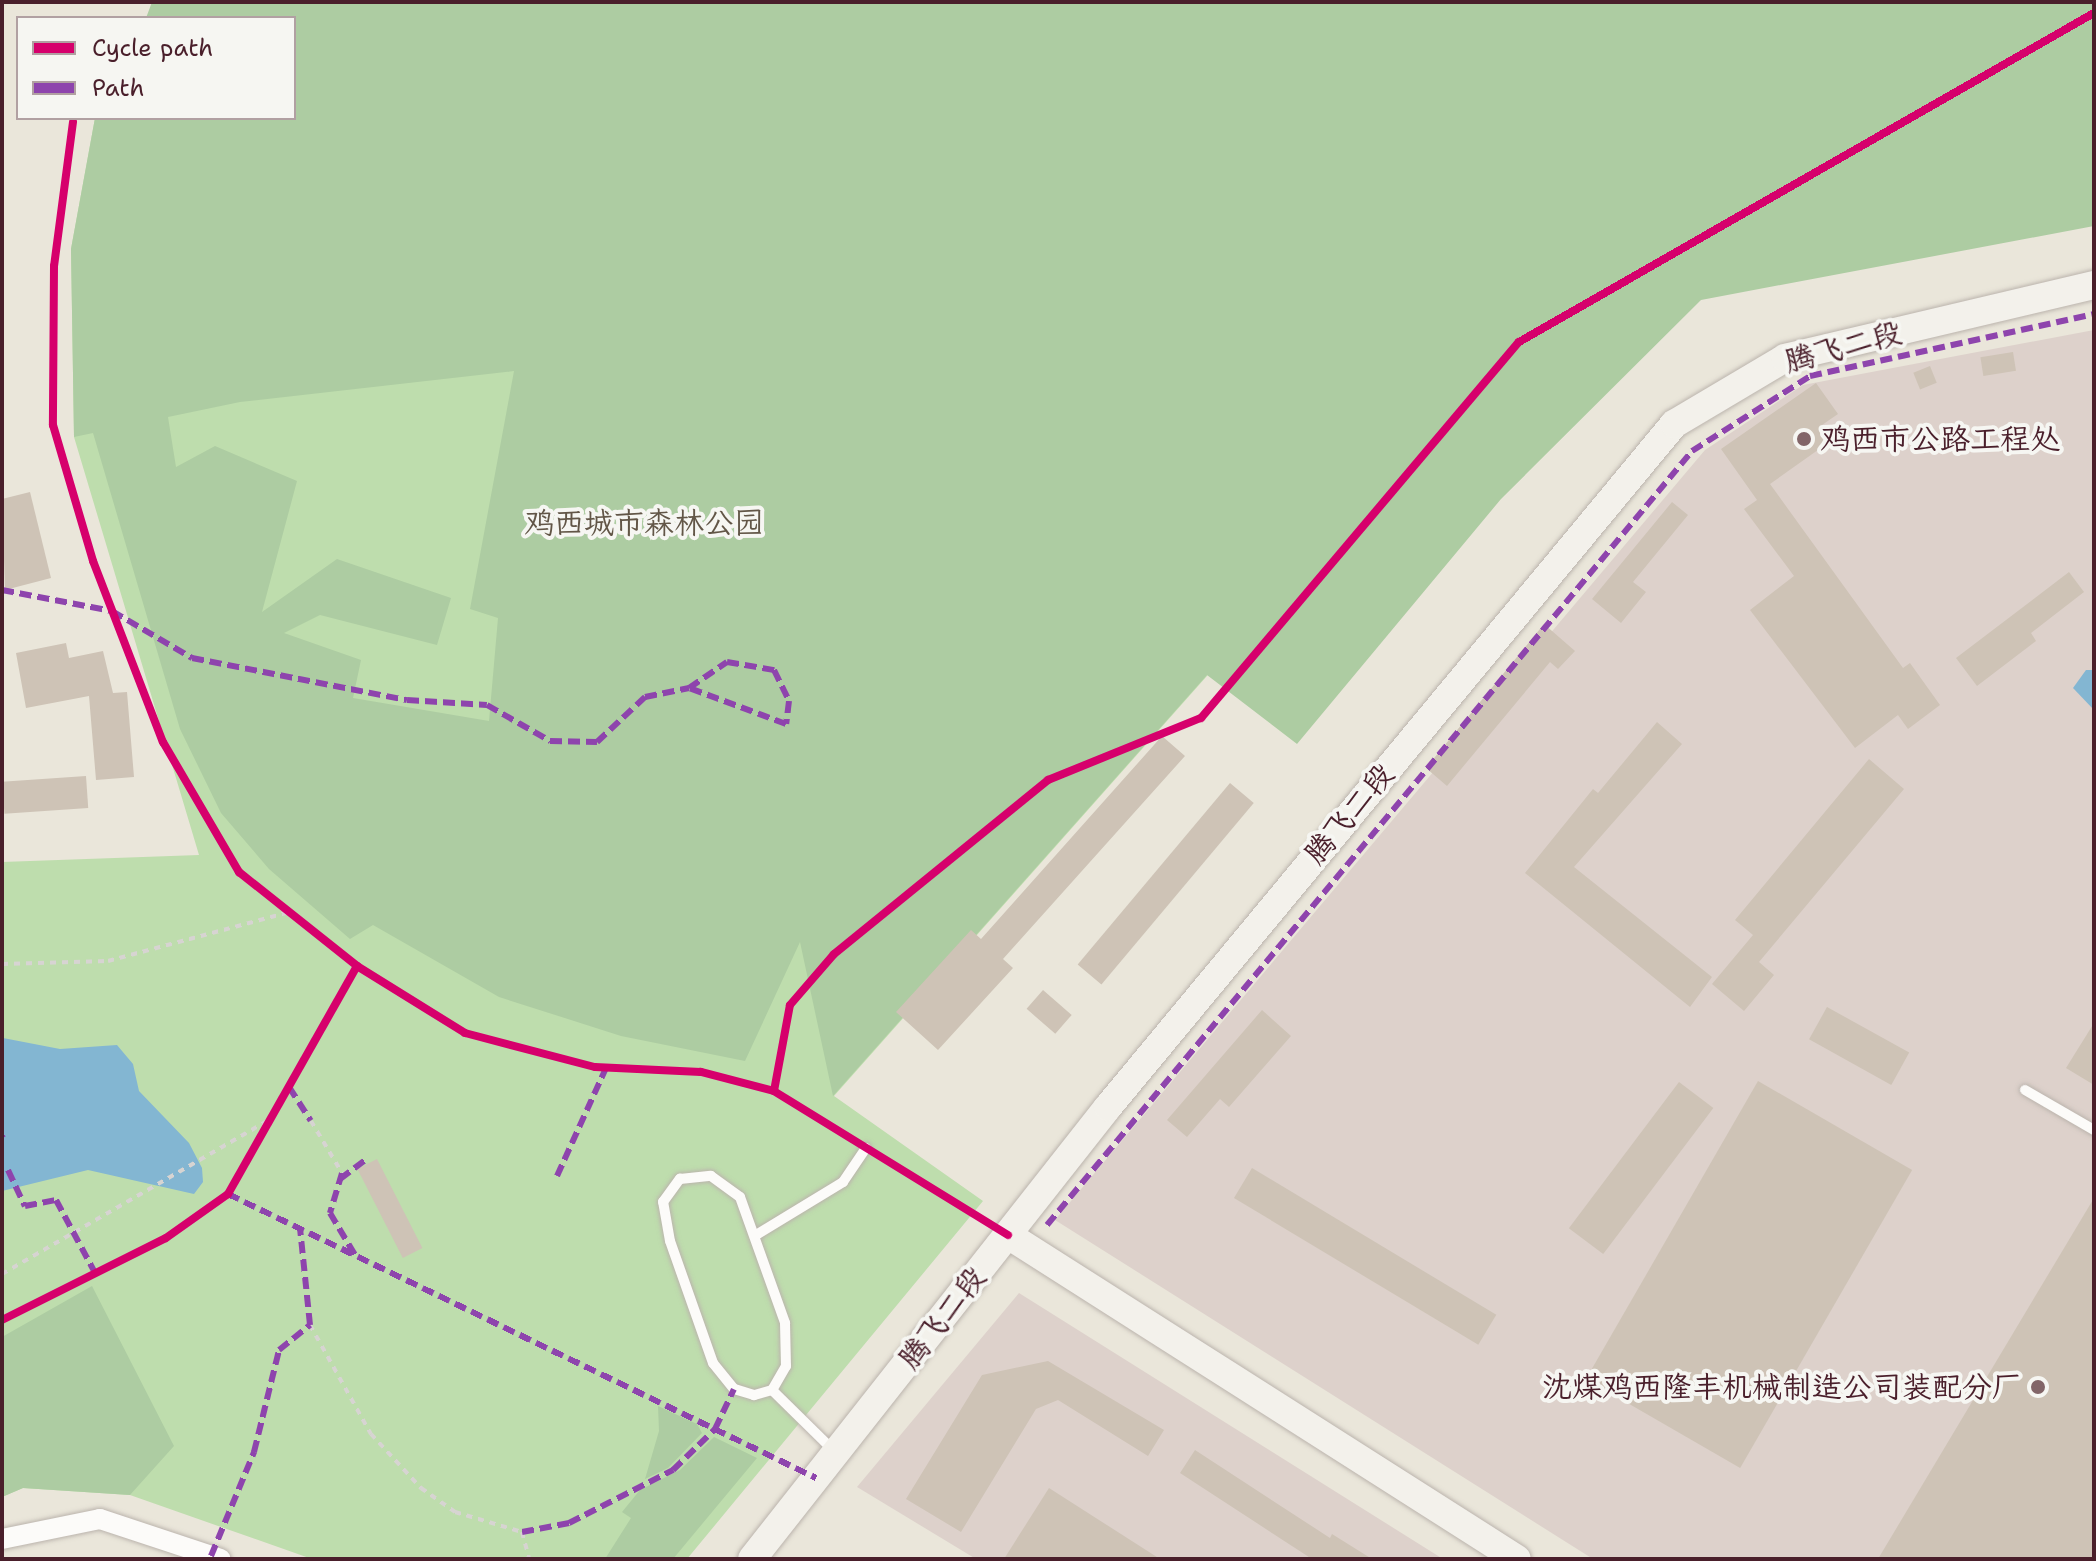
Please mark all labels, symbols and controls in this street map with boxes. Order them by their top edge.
legend [16,16,296,120]
text: Cycle path [92,32,213,64]
text: Path [92,72,144,104]
street label: 腾飞二段 [1780,314,1906,380]
place label: 鸡西市公路工程处 [1820,421,2060,457]
marker: 鸡西市公路工程处 [1795,430,1813,448]
park label: 鸡西城市森林公园 [524,505,764,541]
street label: 腾飞二段 [1297,756,1401,872]
street label: 腾飞二段 [891,1260,993,1376]
place label: 沈煤鸡西隆丰机械制造公司装配分厂 [1542,1369,2022,1405]
marker: 沈煤鸡西隆丰机械制造公司装配分厂 [2029,1378,2047,1396]

